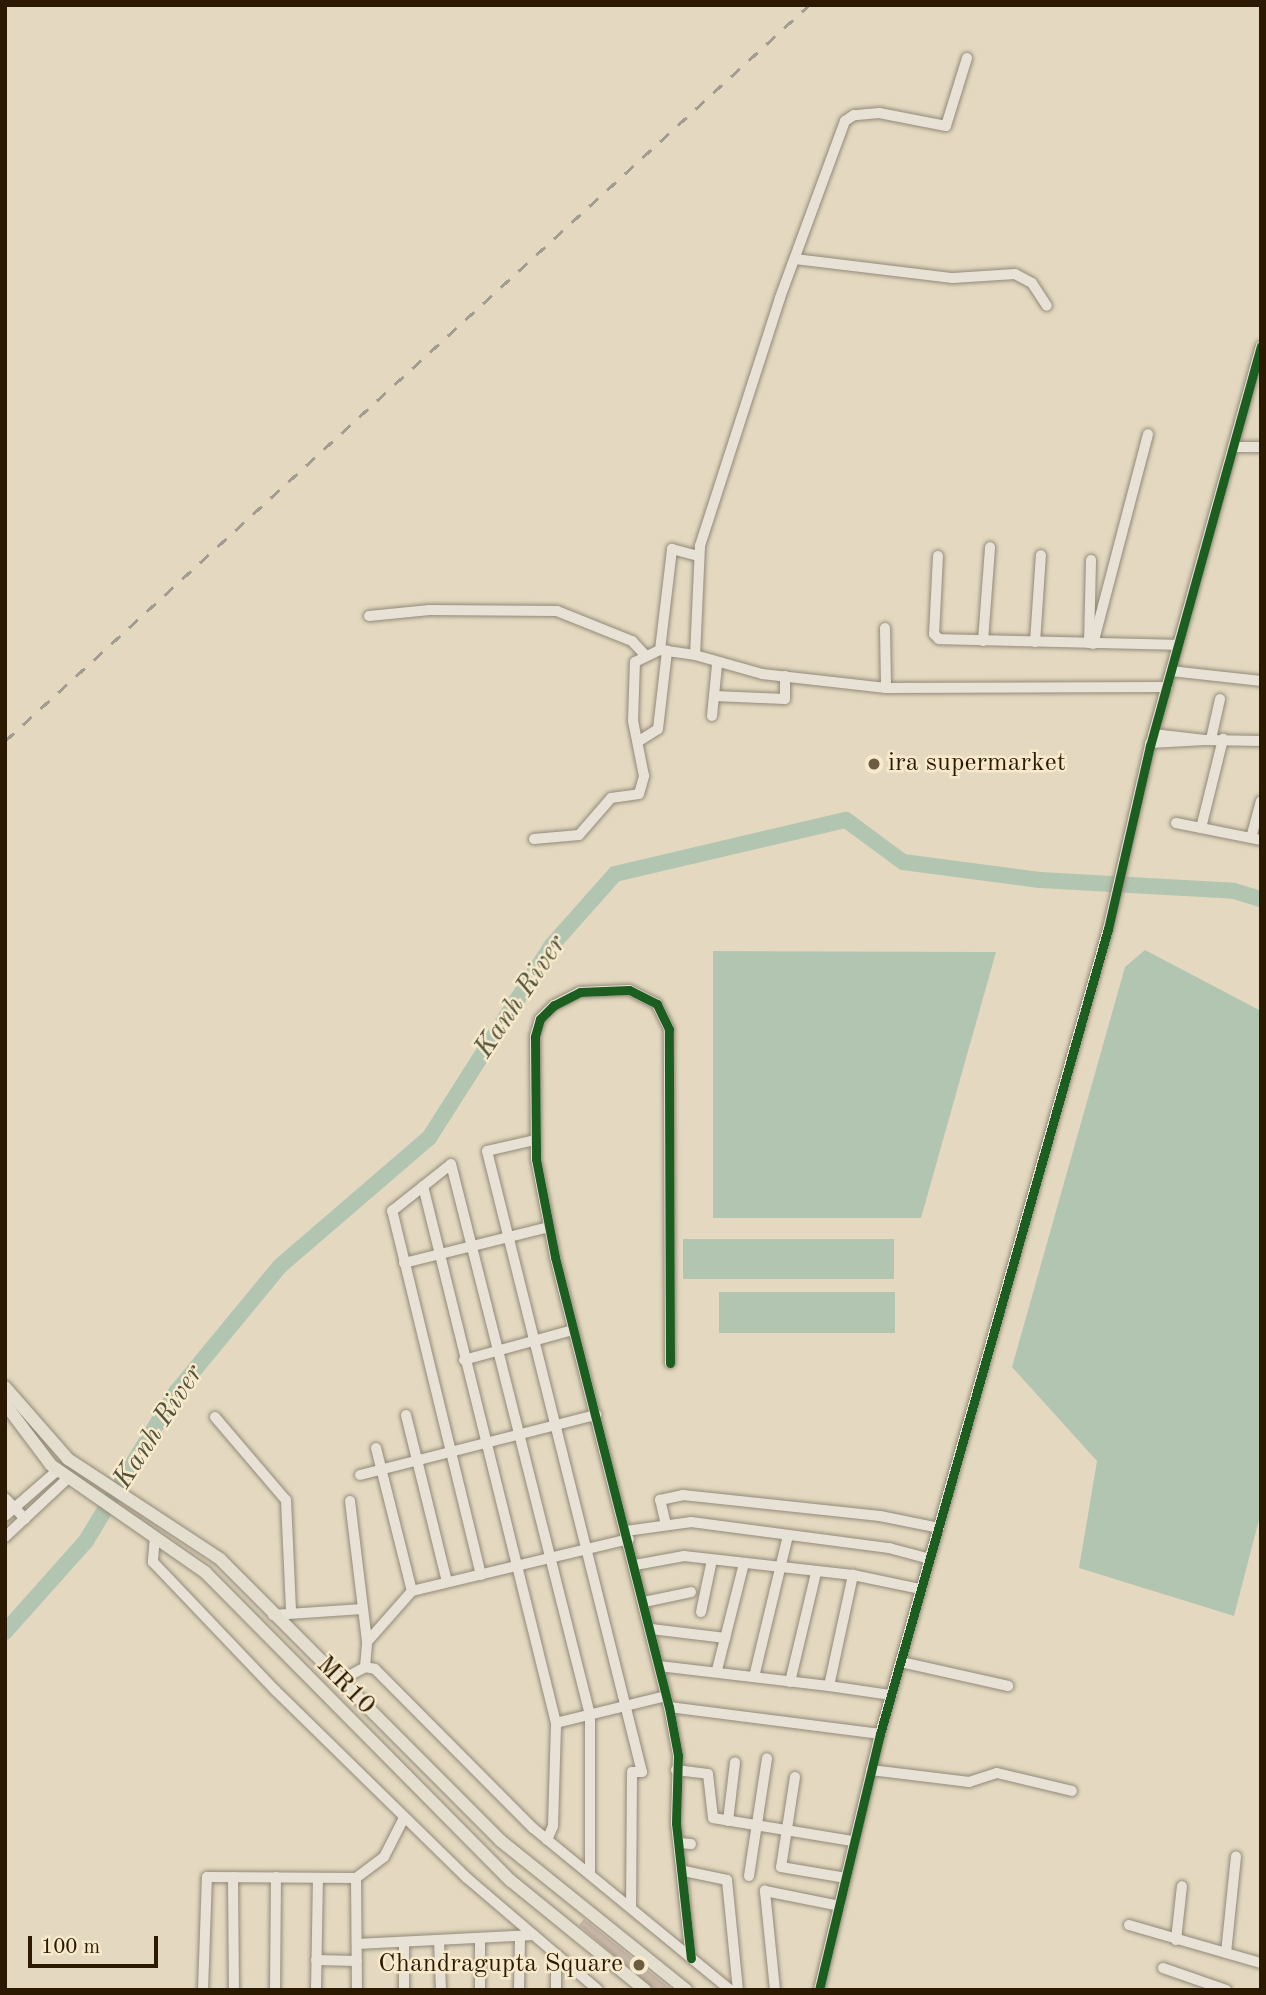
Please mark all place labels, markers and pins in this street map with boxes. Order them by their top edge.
place label: ira supermarket [888,748,1066,780]
marker: ira supermarket [866,756,882,772]
place label: Chandragupta Square [378,1949,623,1981]
marker: Chandragupta Square [629,1955,649,1975]

